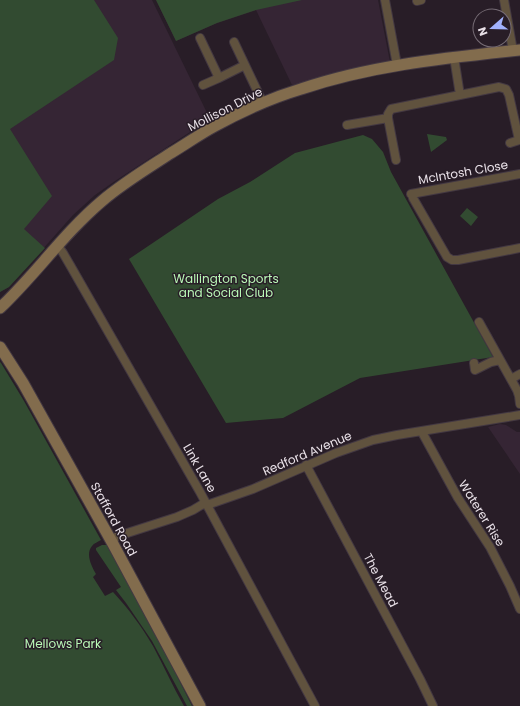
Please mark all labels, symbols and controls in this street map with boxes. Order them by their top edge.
north arrow [472,8,512,48]
text: N [474,25,492,38]
street label: Mollison Drive [185,83,265,135]
street label: McIntosh Close [417,156,509,188]
park label: Wallington Sports and Social Club [173,270,279,301]
street label: Redford Avenue [260,427,354,479]
street label: Link Lane [179,441,221,495]
street label: Waterer Rise [455,477,509,549]
street label: Stafford Road [87,479,141,559]
street label: The Mead [360,550,402,610]
park label: Mellows Park [25,635,102,652]

